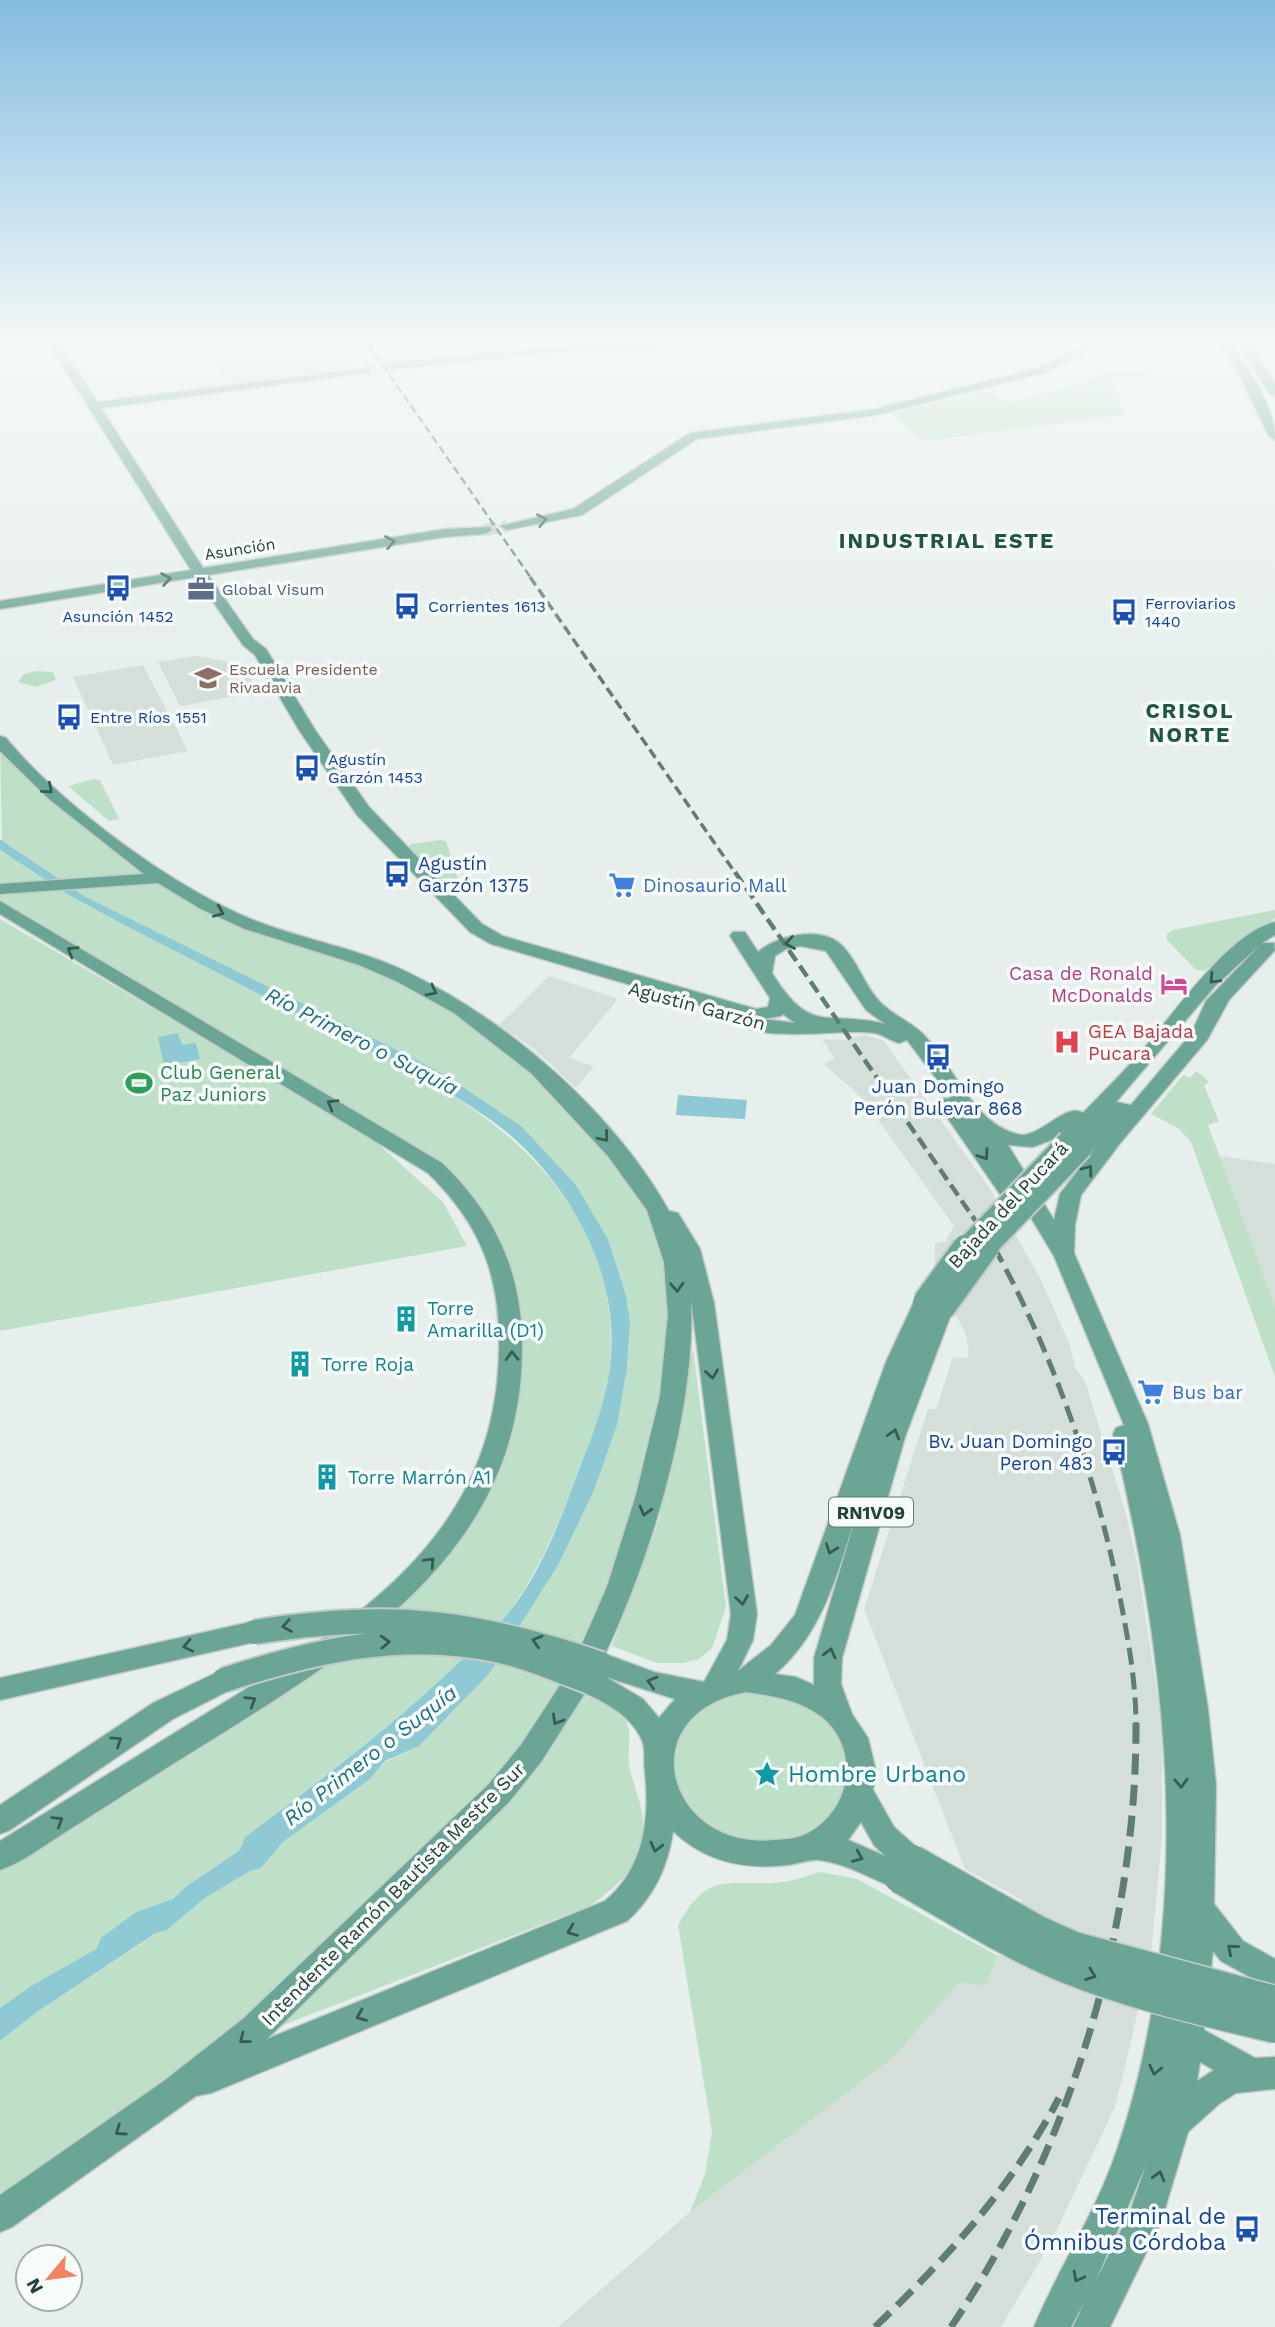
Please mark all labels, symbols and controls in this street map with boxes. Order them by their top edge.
one-way arrow [536,513,548,528]
district label: INDUSTRIAL ESTE [839,528,1055,553]
street label: Asunción [203,534,277,564]
one-way arrow [384,536,396,551]
one-way arrow [160,572,172,587]
bus stop icon: Asunción 1452 [103,573,133,603]
office icon: Global Visum [186,574,216,604]
place label: Global Visum [222,580,325,599]
bus stop icon: Corrientes 1613 [392,591,422,621]
place label: Ferroviarios 1440 [1145,594,1236,631]
place label: Corrientes 1613 [428,597,546,616]
bus stop icon: Ferroviarios 1440 [1109,597,1139,627]
place label: Asunción 1452 [62,607,174,626]
place label: Escuela Presidente Rivadavia [229,660,378,697]
school or university icon: Escuela Presidente Rivadavia [193,663,223,693]
district label: CRISOL NORTE [1145,698,1235,747]
bus stop icon: Entre Ríos 1551 [54,702,84,732]
place label: Entre Ríos 1551 [90,708,207,727]
place label: Agustín Garzón 1453 [328,750,423,787]
bus stop icon: Agustín Garzón 1453 [292,753,322,783]
one-way arrow [40,781,53,793]
place label: Agustín Garzón 1375 [418,852,529,897]
bus stop icon: Agustín Garzón 1375 [382,859,412,889]
supermarket icon: Dinosaurio Mall [607,870,637,900]
place label: Dinosaurio Mall [643,874,787,897]
one-way arrow [212,904,224,918]
one-way arrow [784,935,796,950]
one-way arrow [67,946,80,959]
place label: Casa de Ronald McDonalds [1009,962,1153,1007]
hotel icon: Casa de Ronald McDonalds [1159,969,1189,999]
one-way arrow [1209,971,1222,984]
street label: Agustín Garzón [626,977,768,1035]
water label: Río Primero o Suquía [262,982,463,1100]
one-way arrow [424,983,437,997]
place label: GEA Bajada Pucara [1088,1020,1194,1065]
hospital icon: GEA Bajada Pucara [1052,1027,1082,1057]
bus stop icon: Juan Domingo Perón Bulevar 868 [923,1042,953,1072]
place label: Club General Paz Juniors [160,1061,281,1106]
sports icon: Club General Paz Juniors [124,1068,154,1098]
place label: Juan Domingo Perón Bulevar 868 [853,1075,1023,1120]
one-way arrow [326,1099,339,1112]
one-way arrow [596,1129,608,1142]
street label: Bajada del Pucará [943,1137,1073,1273]
one-way arrow [976,1148,989,1161]
one-way arrow [1080,1165,1093,1178]
one-way arrow [669,1282,684,1293]
place label: Torre Amarilla (D1) [427,1297,544,1342]
building icon: Torre Amarilla (D1) [391,1304,421,1334]
building icon: Torre Roja [285,1349,315,1379]
one-way arrow [504,1350,520,1360]
place label: Torre Roja [321,1353,414,1376]
one-way arrow [705,1368,720,1380]
supermarket icon: Bus bar [1136,1377,1166,1407]
place label: Bus bar [1172,1381,1243,1404]
one-way arrow [886,1429,901,1441]
place label: Bv. Juan Domingo Peron 483 [928,1430,1093,1475]
bus stop icon: Bv. Juan Domingo Peron 483 [1099,1437,1129,1467]
building icon: Torre Marrón A1 [312,1462,342,1492]
place label: Torre Marrón A1 [348,1466,491,1489]
road number: RN1V09 [829,1498,913,1526]
one-way arrow [639,1505,654,1517]
one-way arrow [825,1542,839,1555]
one-way arrow [422,1557,434,1570]
one-way arrow [735,1594,750,1606]
one-way arrow [281,1618,293,1633]
one-way arrow [380,1634,391,1649]
one-way arrow [531,1635,543,1650]
one-way arrow [183,1638,195,1652]
one-way arrow [822,1647,836,1659]
one-way arrow [646,1676,658,1691]
water label: Río Primero o Suquía [278,1680,462,1830]
one-way arrow [243,1696,256,1709]
one-way arrow [552,1712,565,1725]
one-way arrow [109,1737,122,1749]
street label: Intendente Ramón Bautista Mestre Sur [257,1757,530,2030]
place icon: Hombre Urbano [752,1759,782,1789]
place label: Hombre Urbano [788,1761,966,1788]
one-way arrow [1174,1778,1189,1789]
one-way arrow [50,1816,63,1829]
one-way arrow [650,1841,664,1853]
one-way arrow [851,1848,863,1862]
one-way arrow [567,1922,579,1936]
one-way arrow [1227,1945,1240,1957]
one-way arrow [1084,1967,1096,1981]
one-way arrow [356,2008,368,2022]
one-way arrow [239,2030,252,2043]
one-way arrow [1149,2064,1163,2076]
one-way arrow [115,2123,128,2135]
one-way arrow [1151,2170,1166,2182]
place label: Terminal de Ómnibus Córdoba [1024,2203,1226,2256]
bus stop icon: Terminal de Ómnibus Córdoba [1232,2214,1262,2244]
north arrow [14,2243,84,2313]
one-way arrow [1073,2269,1087,2282]
text: N [21,2274,48,2298]

